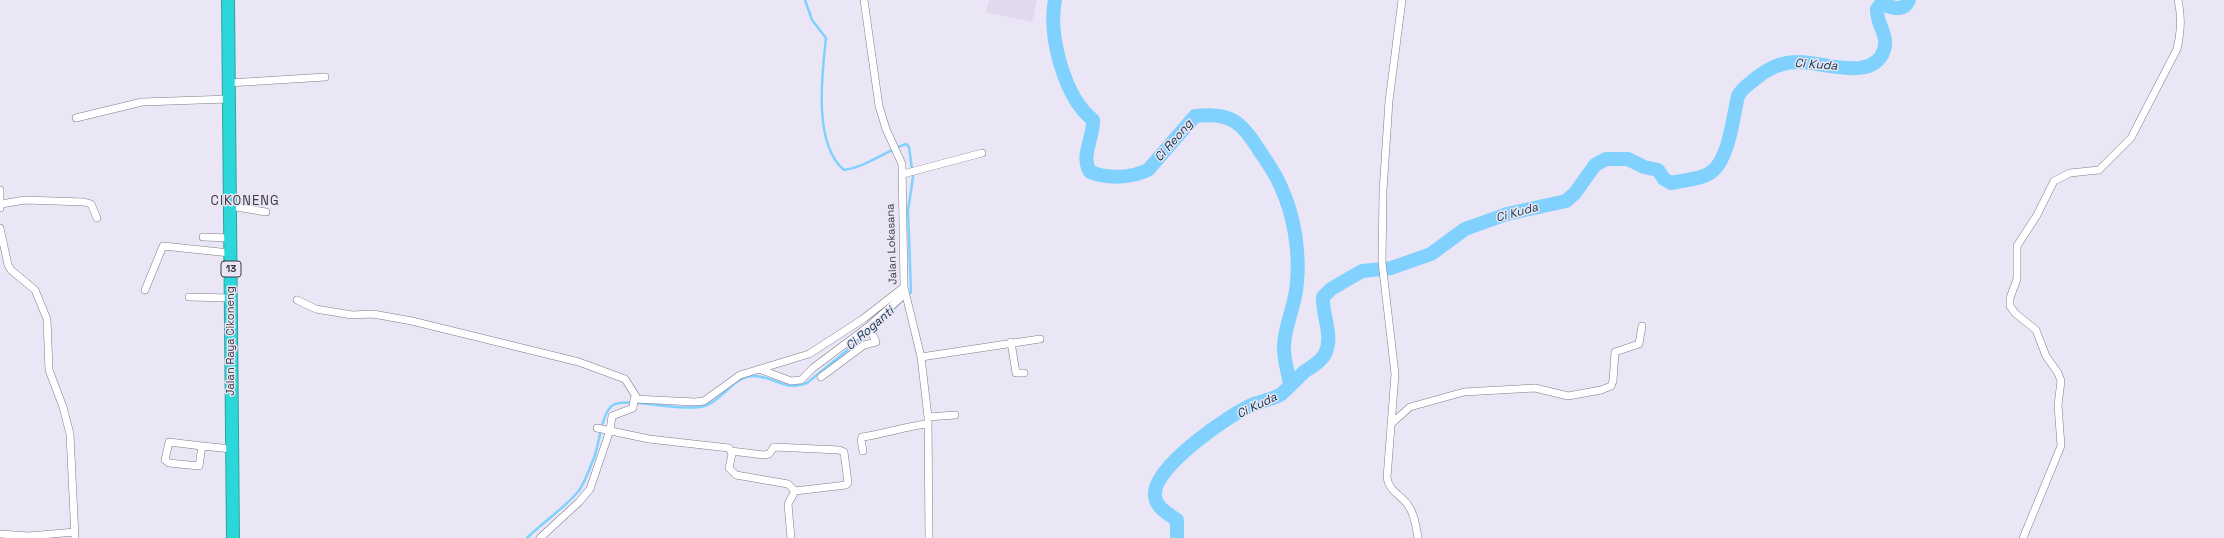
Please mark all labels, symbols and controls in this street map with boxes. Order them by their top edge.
water label: Ci Kuda [1794,56,1838,74]
water label: Ci Reong [1152,117,1196,165]
district label: CIKONENG [211,193,279,209]
water label: Ci Kuda [1494,200,1540,226]
street label: Jalan Lokasana [884,203,900,285]
road number: 13 [221,261,241,277]
street label: Jalan Raya Cikoneng [224,286,238,396]
water label: Ci Roganti [843,304,897,354]
water label: Ci Kuda [1235,390,1279,422]

